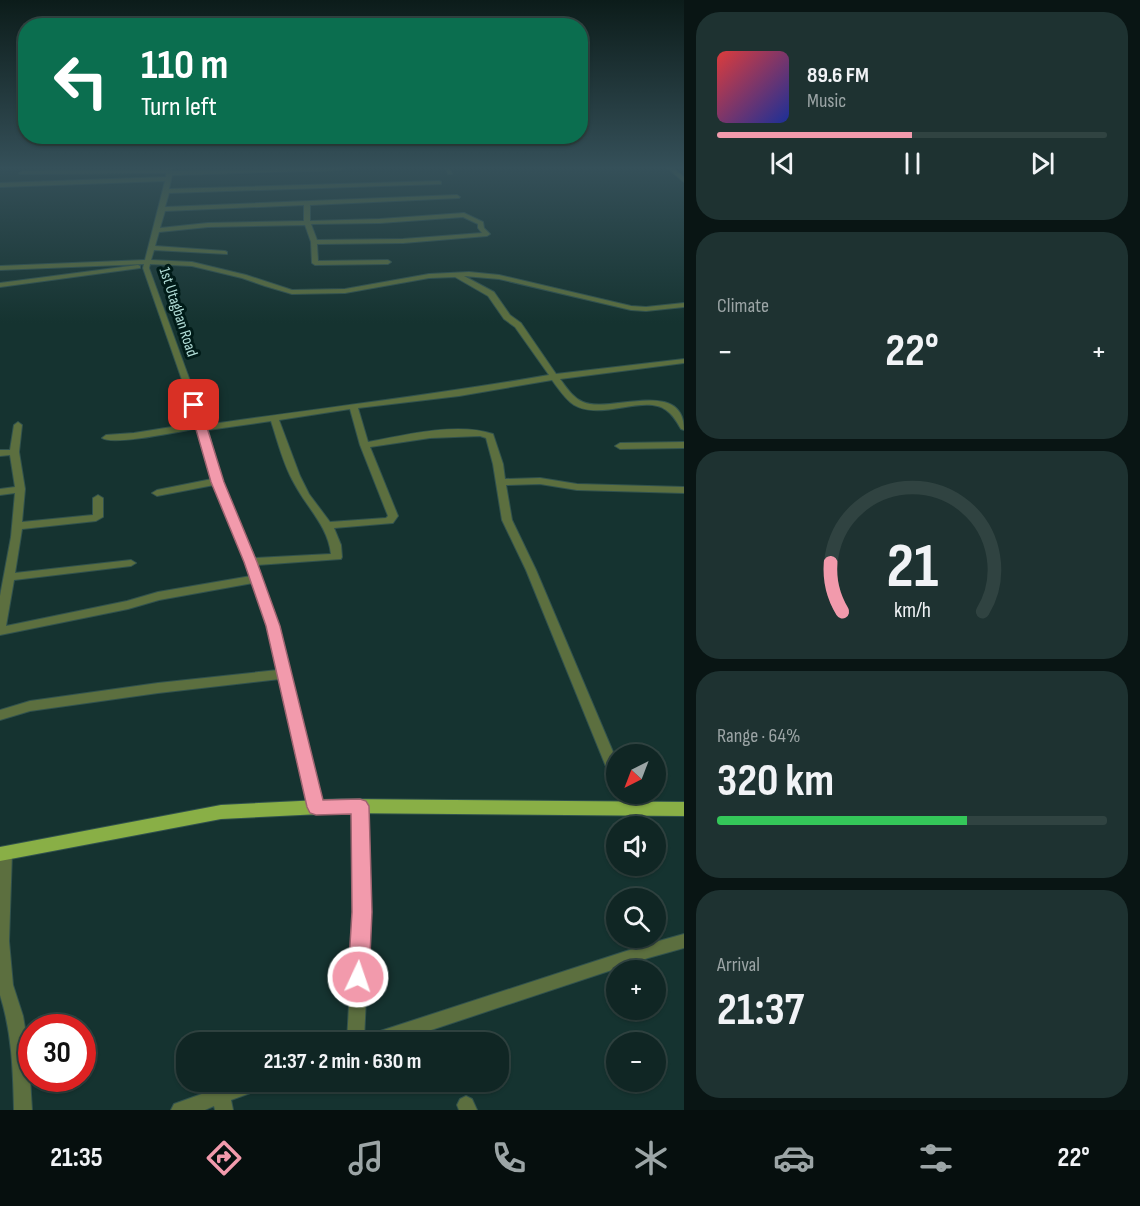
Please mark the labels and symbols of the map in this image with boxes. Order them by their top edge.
street label: 1st Utagban Road [155,265,201,359]
pin [168,379,219,430]
north arrow [606,744,666,804]
position arrow [326,945,390,1009]
speed limit sign: 30 [18,1014,96,1092]

